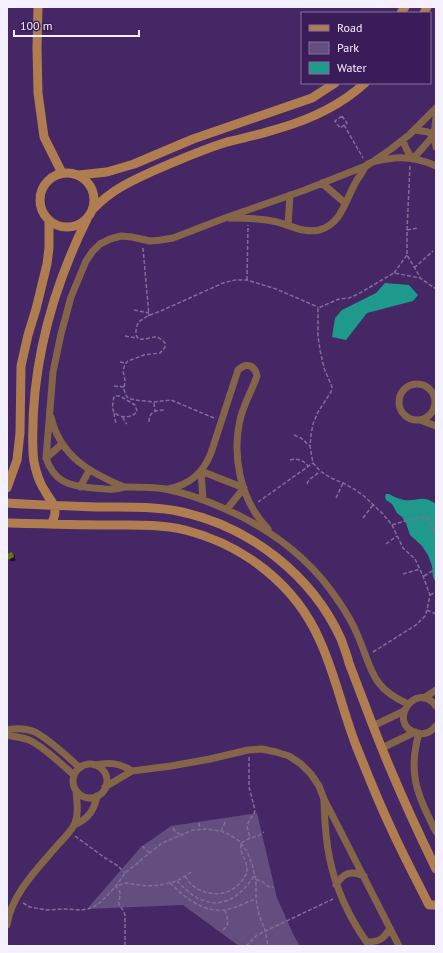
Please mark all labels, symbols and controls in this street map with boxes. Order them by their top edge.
scale bar [14,12,139,38]
legend [301,12,431,84]
text: 100 m [20,18,53,33]
text: Road [337,20,362,35]
text: Park [337,40,359,55]
text: Water [337,60,367,75]

